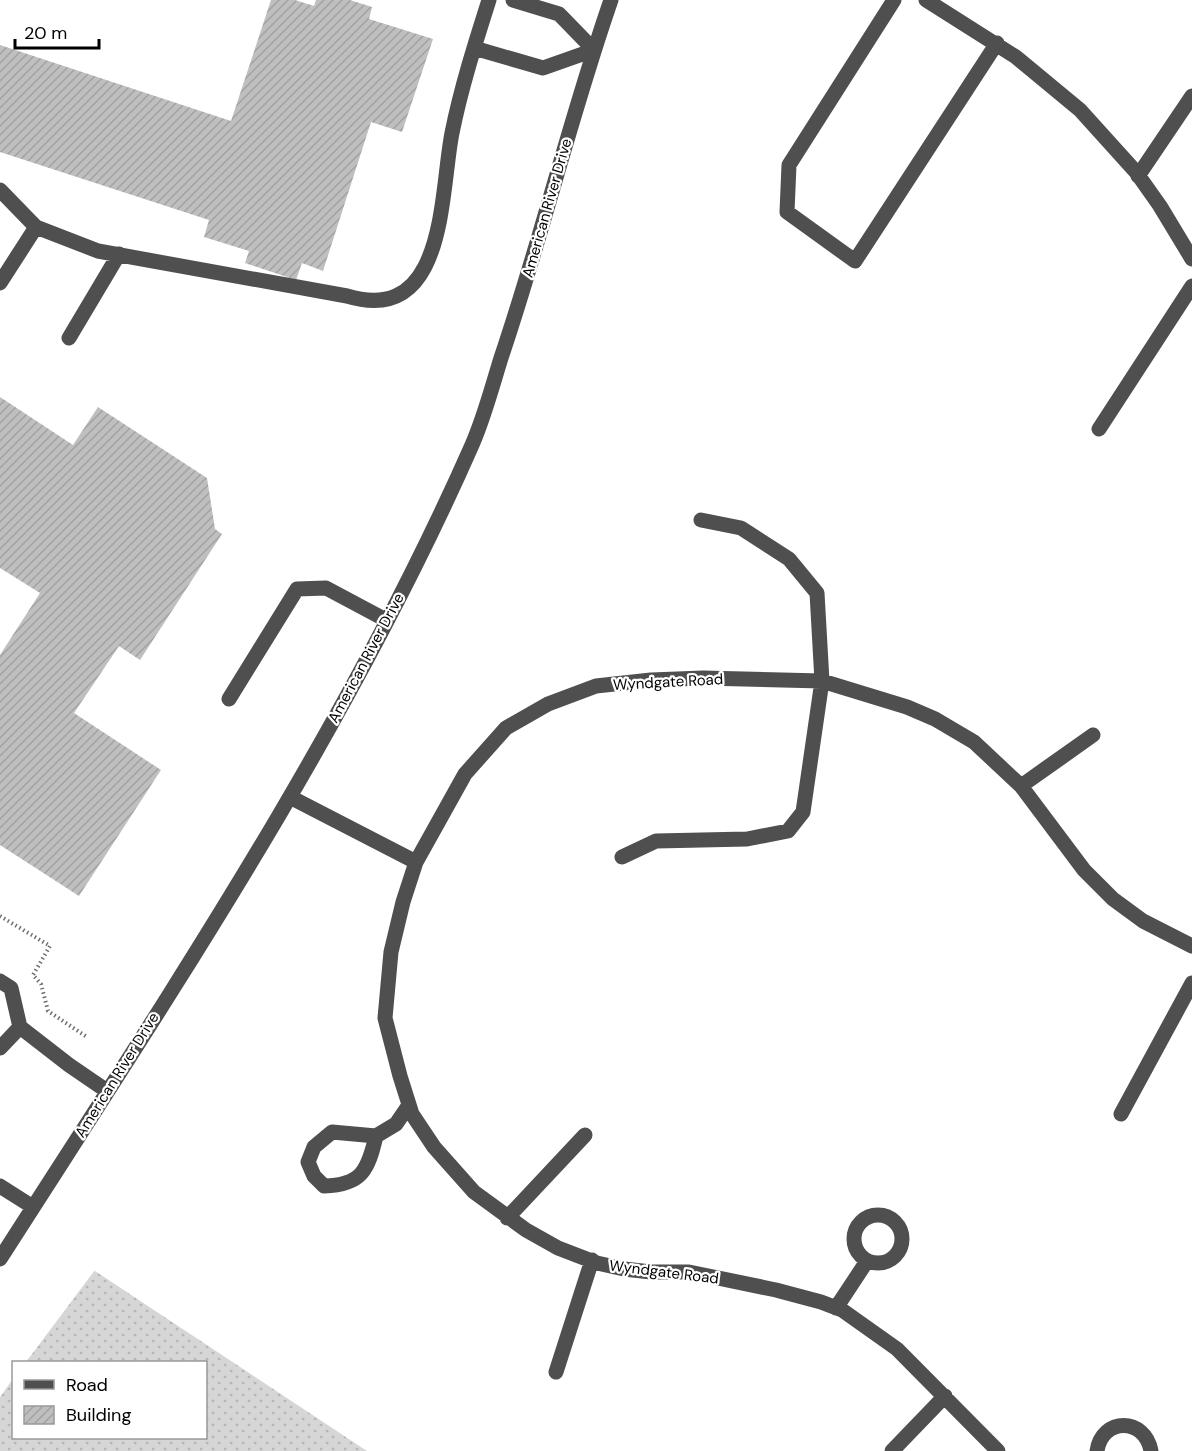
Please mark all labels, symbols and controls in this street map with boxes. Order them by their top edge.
scale bar [15,12,99,50]
text: 20 m [24,21,67,45]
street label: American River Drive [518,136,576,280]
street label: American River Drive [323,590,409,726]
street label: Wyndgate Road [612,669,724,695]
street label: American River Drive [70,1009,164,1141]
street label: Wyndgate Road [608,1255,720,1289]
legend [12,1361,207,1439]
text: Road [66,1373,108,1397]
text: Building [66,1403,131,1427]

